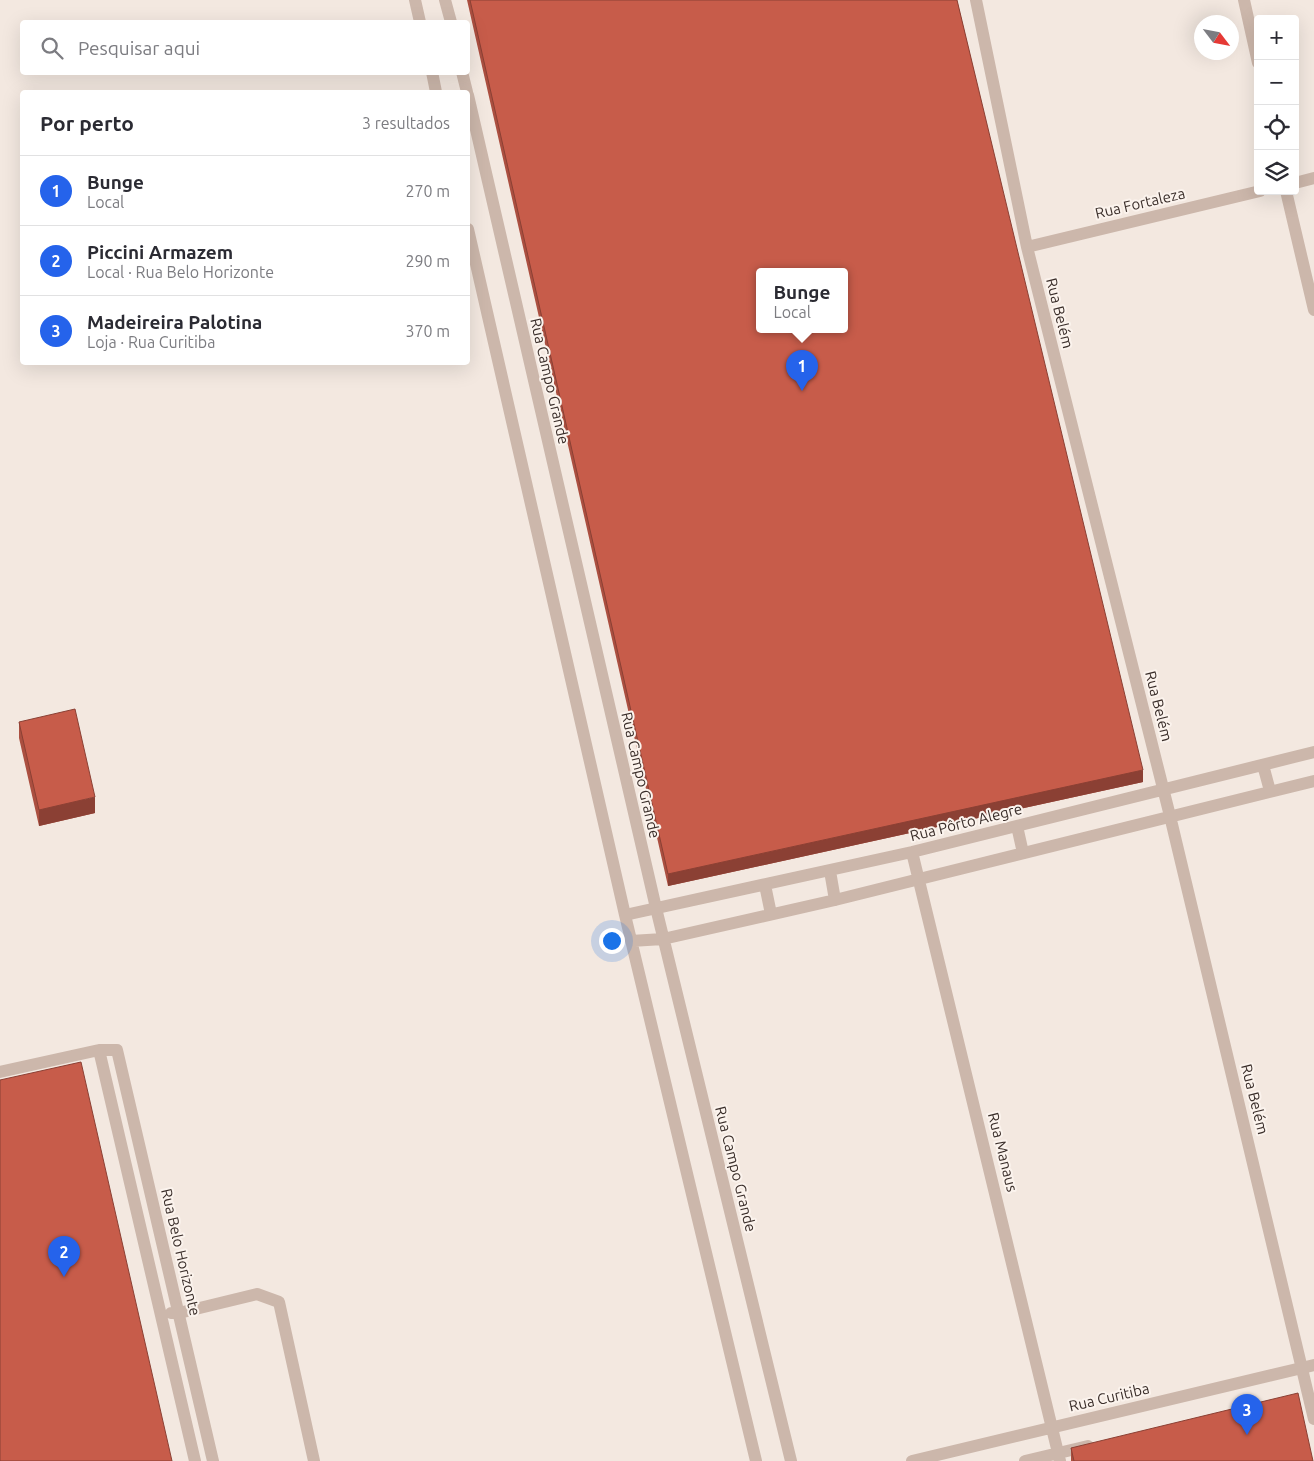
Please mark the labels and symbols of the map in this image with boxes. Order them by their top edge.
north arrow [1194,15,1239,60]
street label: Rua Fortaleza [1093,184,1187,222]
street label: Rua Belém [1043,276,1077,350]
street label: Rua Campo Grande [527,316,573,446]
pin: 1 [786,350,818,391]
street label: Rua Belém [1142,669,1176,743]
street label: Rua Campo Grande [618,710,664,840]
street label: Rua Pôrto Alegre [908,800,1024,844]
your location [599,928,625,954]
street label: Rua Belém [1238,1062,1272,1136]
street label: Rua Campo Grande [712,1104,760,1234]
street label: Rua Manaus [985,1111,1021,1193]
street label: Rua Belo Horizonte [158,1187,204,1317]
pin: 2 [48,1236,80,1277]
street label: Rua Curitiba [1067,1379,1151,1415]
pin: 3 [1231,1394,1263,1435]

